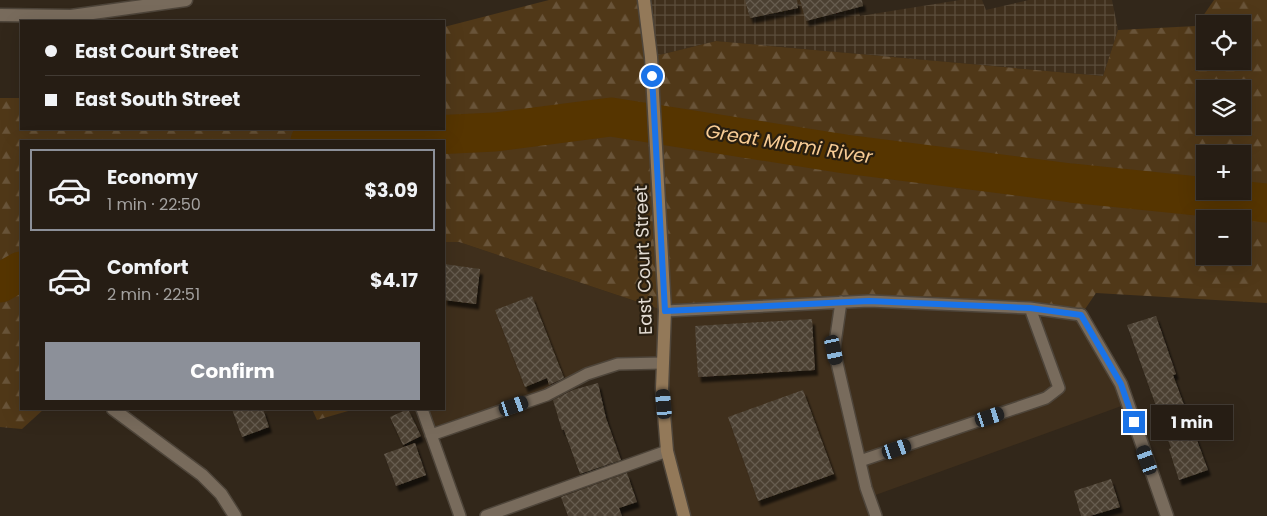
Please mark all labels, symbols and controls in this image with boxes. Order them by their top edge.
map controls [1196,15,1251,265]
button: locate [1196,15,1251,70]
text: East Court Street [75,38,238,65]
route start [641,65,663,87]
button: layers [1196,80,1251,135]
text: East South Street [75,86,240,113]
water label: Great Miami River [704,117,875,171]
button: + [1196,145,1251,200]
text: Economy [107,164,198,191]
icon: car [47,168,92,213]
text: $3.09 [365,177,418,204]
street label: East Court Street [628,185,658,335]
text: 1 min · 22:50 [107,193,201,216]
button: − [1196,210,1251,265]
text: Comfort [107,254,189,281]
icon: car [47,258,92,303]
text: $4.17 [370,267,418,294]
text: 2 min · 22:51 [107,283,200,306]
car [823,334,844,366]
button: Confirm [45,342,420,400]
car [655,388,672,420]
car [497,394,530,418]
callout: 1 min [1152,404,1234,440]
car [973,405,1006,429]
route end [1123,411,1145,433]
text: 1 min [1171,411,1213,434]
car [880,437,913,461]
car [1134,443,1159,477]

